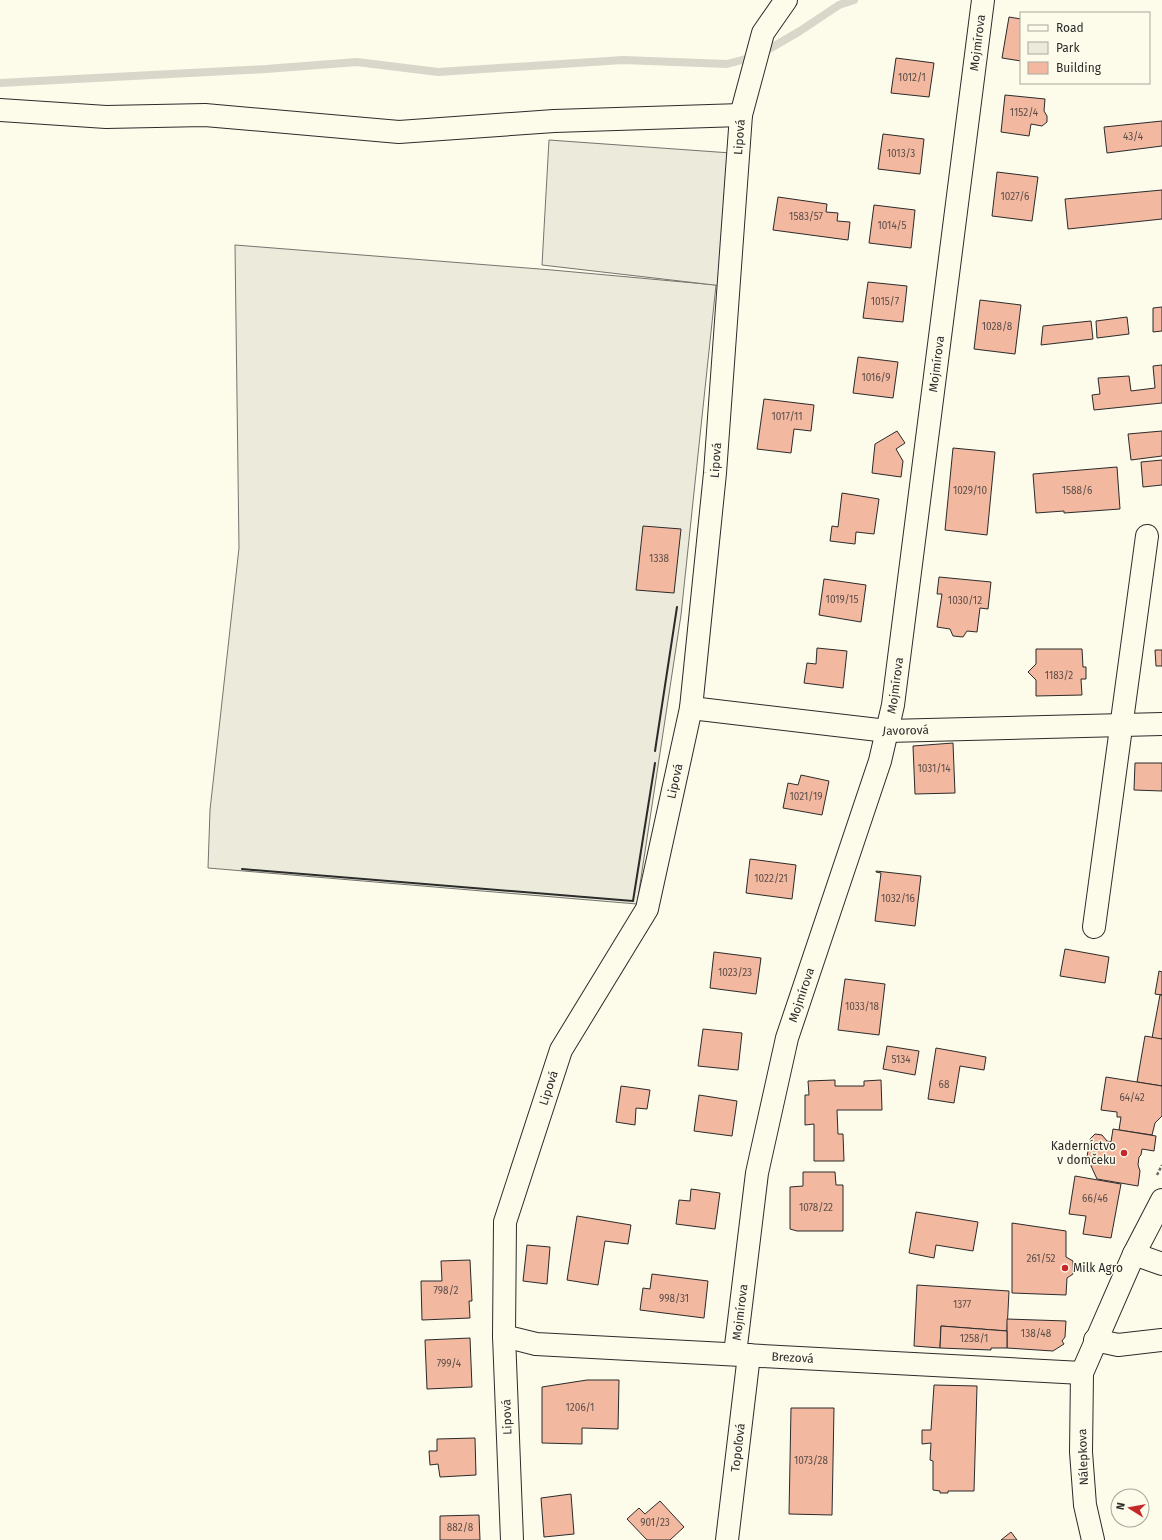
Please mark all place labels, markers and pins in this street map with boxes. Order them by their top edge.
place label: Kaderníctvo v domčeku [1051,1139,1116,1167]
marker: Kaderníctvo v domčeku [1119,1148,1129,1158]
place label: Milk Agro [1073,1261,1123,1275]
marker: Milk Agro [1060,1263,1070,1273]

